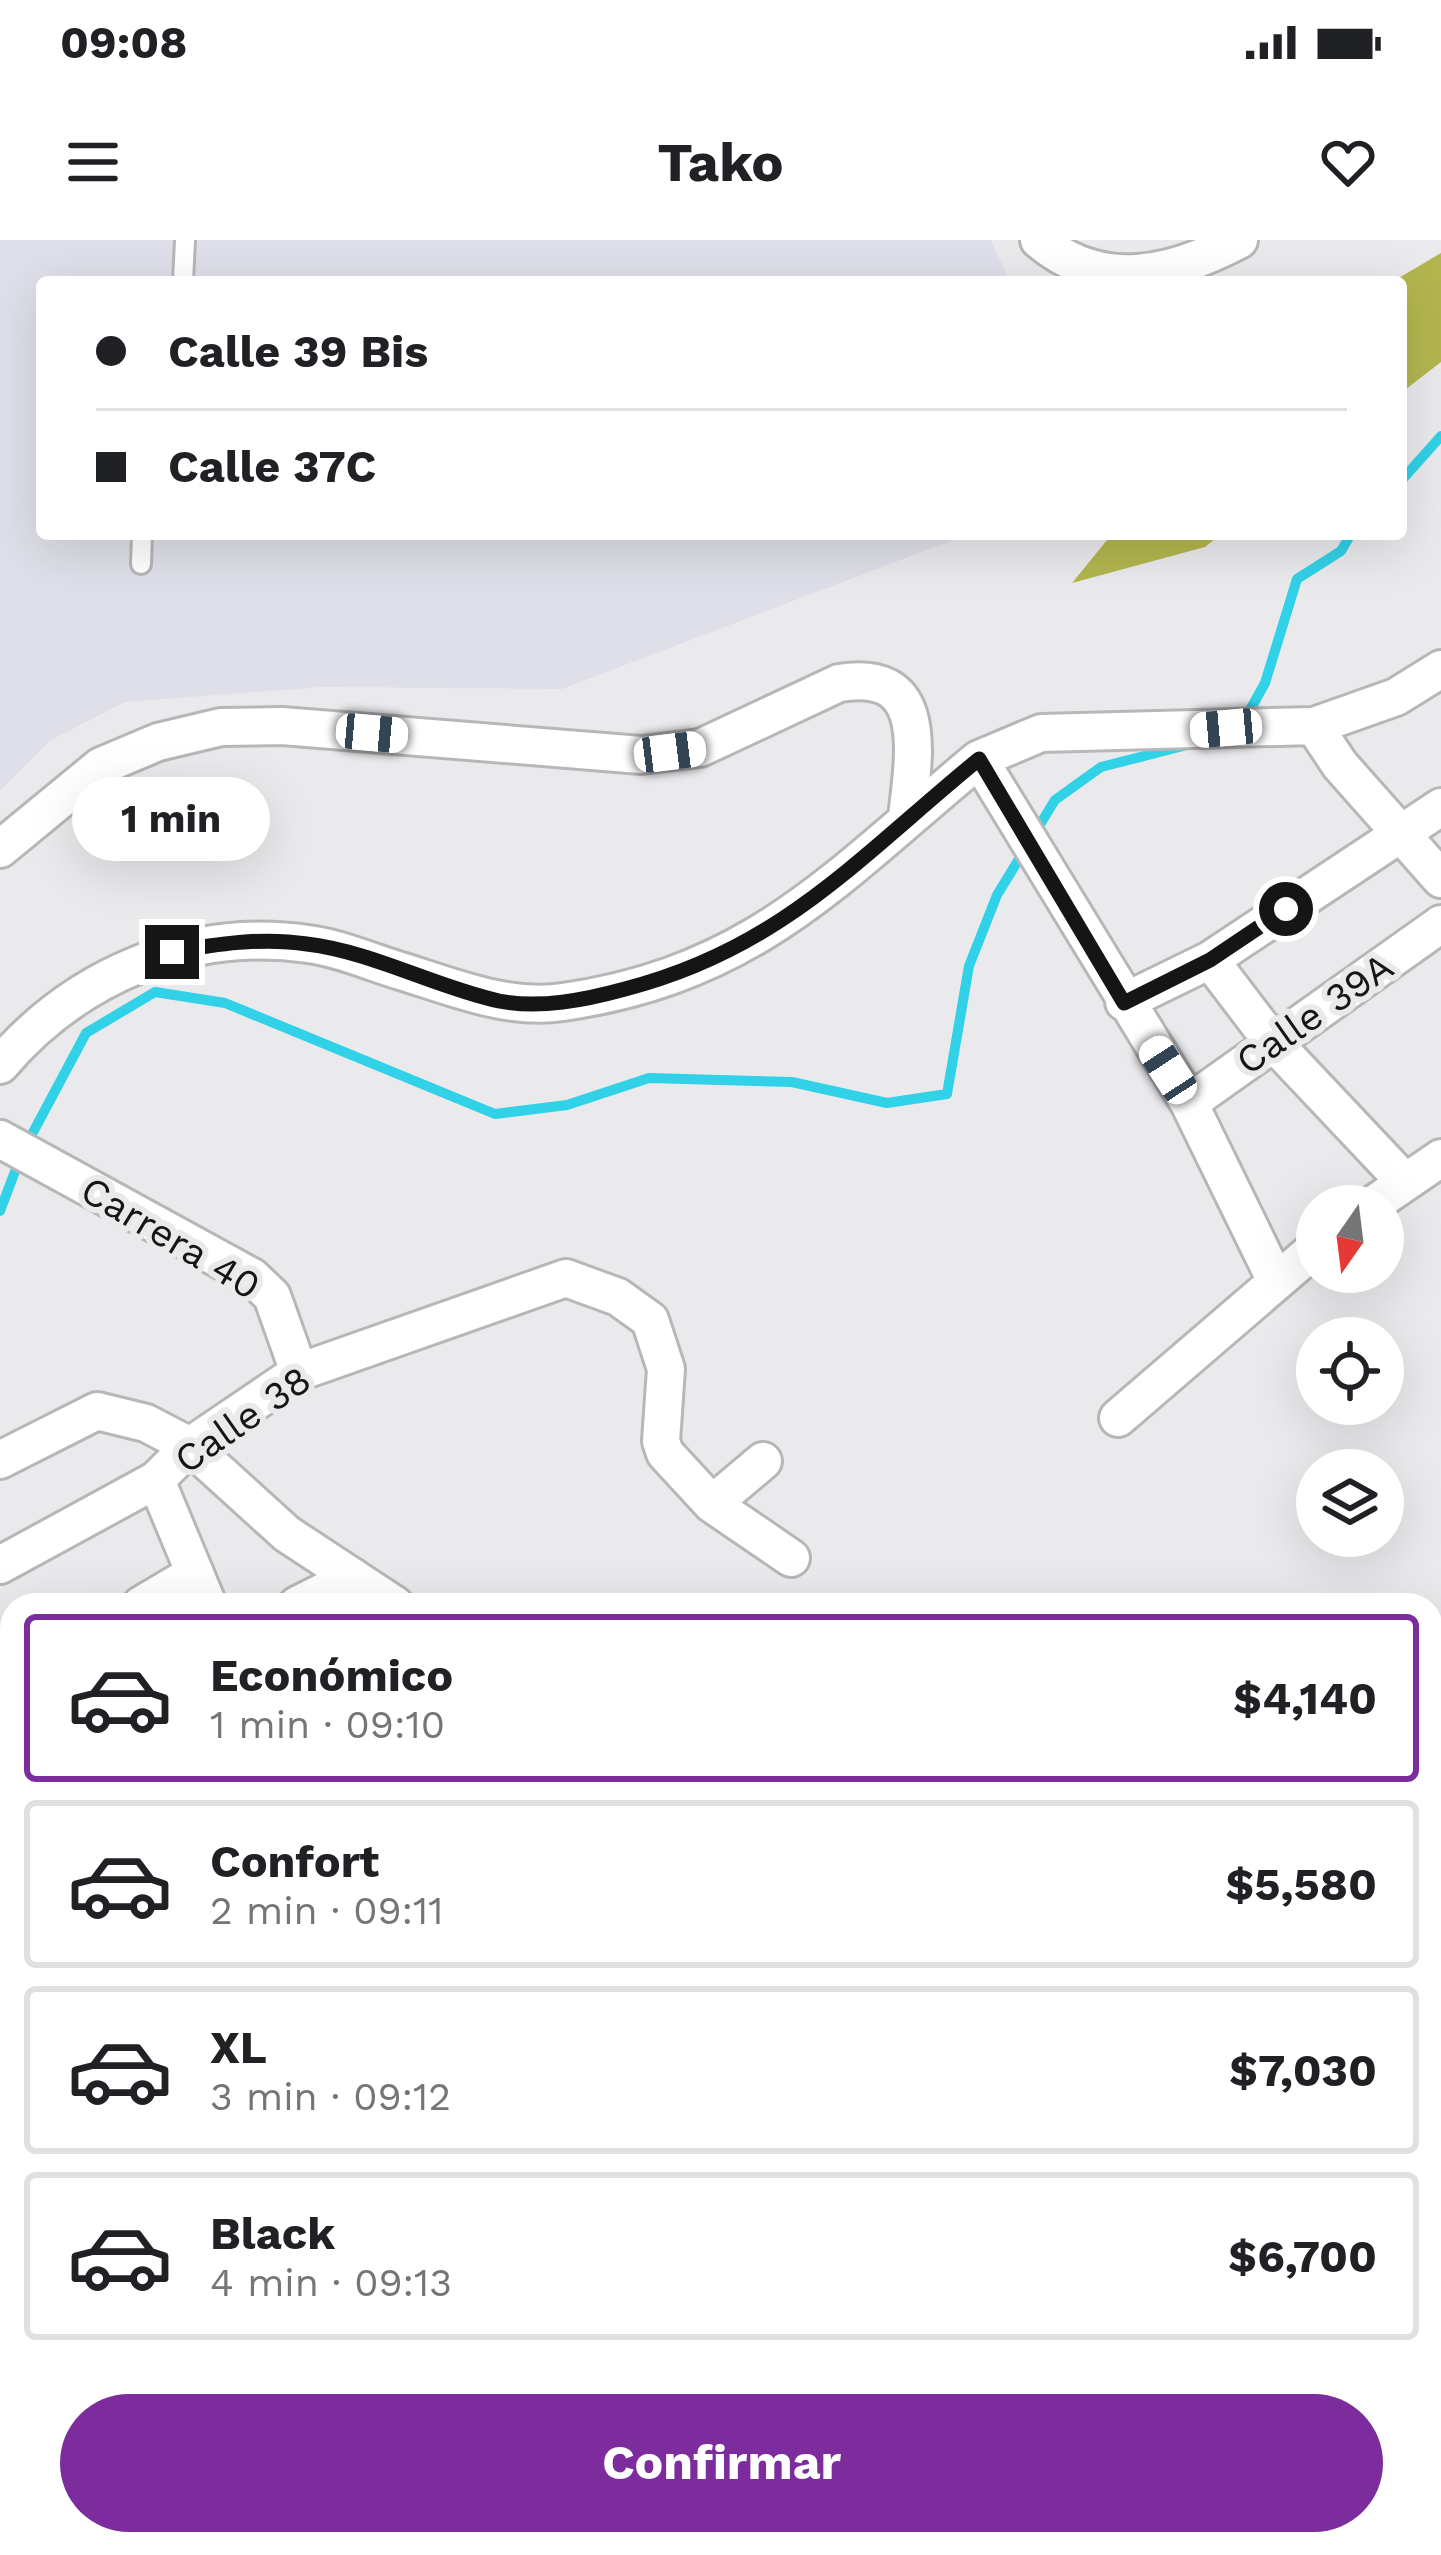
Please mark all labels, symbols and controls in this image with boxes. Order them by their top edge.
text: 09:08 [60,16,188,69]
icon: menu [60,129,126,195]
icon: heart [1315,129,1381,195]
text: Tako [657,131,784,194]
text: Calle 39 Bis [168,325,428,378]
text: Calle 37C [168,440,376,493]
car [1189,707,1263,749]
car [335,712,409,754]
car [632,730,708,774]
callout: 1 min [73,778,271,862]
text: 1 min [121,796,221,841]
route start [1259,882,1313,936]
route end [145,925,199,979]
street label: Calle 39A [1227,943,1401,1084]
car [1133,1030,1203,1110]
street label: Carrera 40 [73,1167,268,1308]
north arrow [1296,1185,1404,1293]
map controls [1296,1185,1404,1557]
button: locate [1296,1317,1404,1425]
street label: Calle 38 [166,1356,319,1482]
button: layers [1296,1449,1404,1557]
icon: car [66,1644,174,1752]
text: Económico [210,1649,453,1702]
text: $4,140 [1233,1672,1377,1725]
text: 1 min · 09:10 [210,1702,445,1747]
icon: car [66,1830,174,1938]
text: Confort [210,1835,379,1888]
text: $5,580 [1225,1858,1377,1911]
text: 2 min · 09:11 [210,1888,443,1933]
icon: car [66,2016,174,2124]
text: XL [210,2021,267,2074]
text: $7,030 [1229,2044,1377,2097]
text: 3 min · 09:12 [210,2074,451,2119]
icon: car [66,2202,174,2310]
text: Black [210,2207,335,2260]
text: $6,700 [1228,2230,1377,2283]
text: 4 min · 09:13 [210,2260,452,2305]
button: Confirmar [60,2394,1383,2532]

